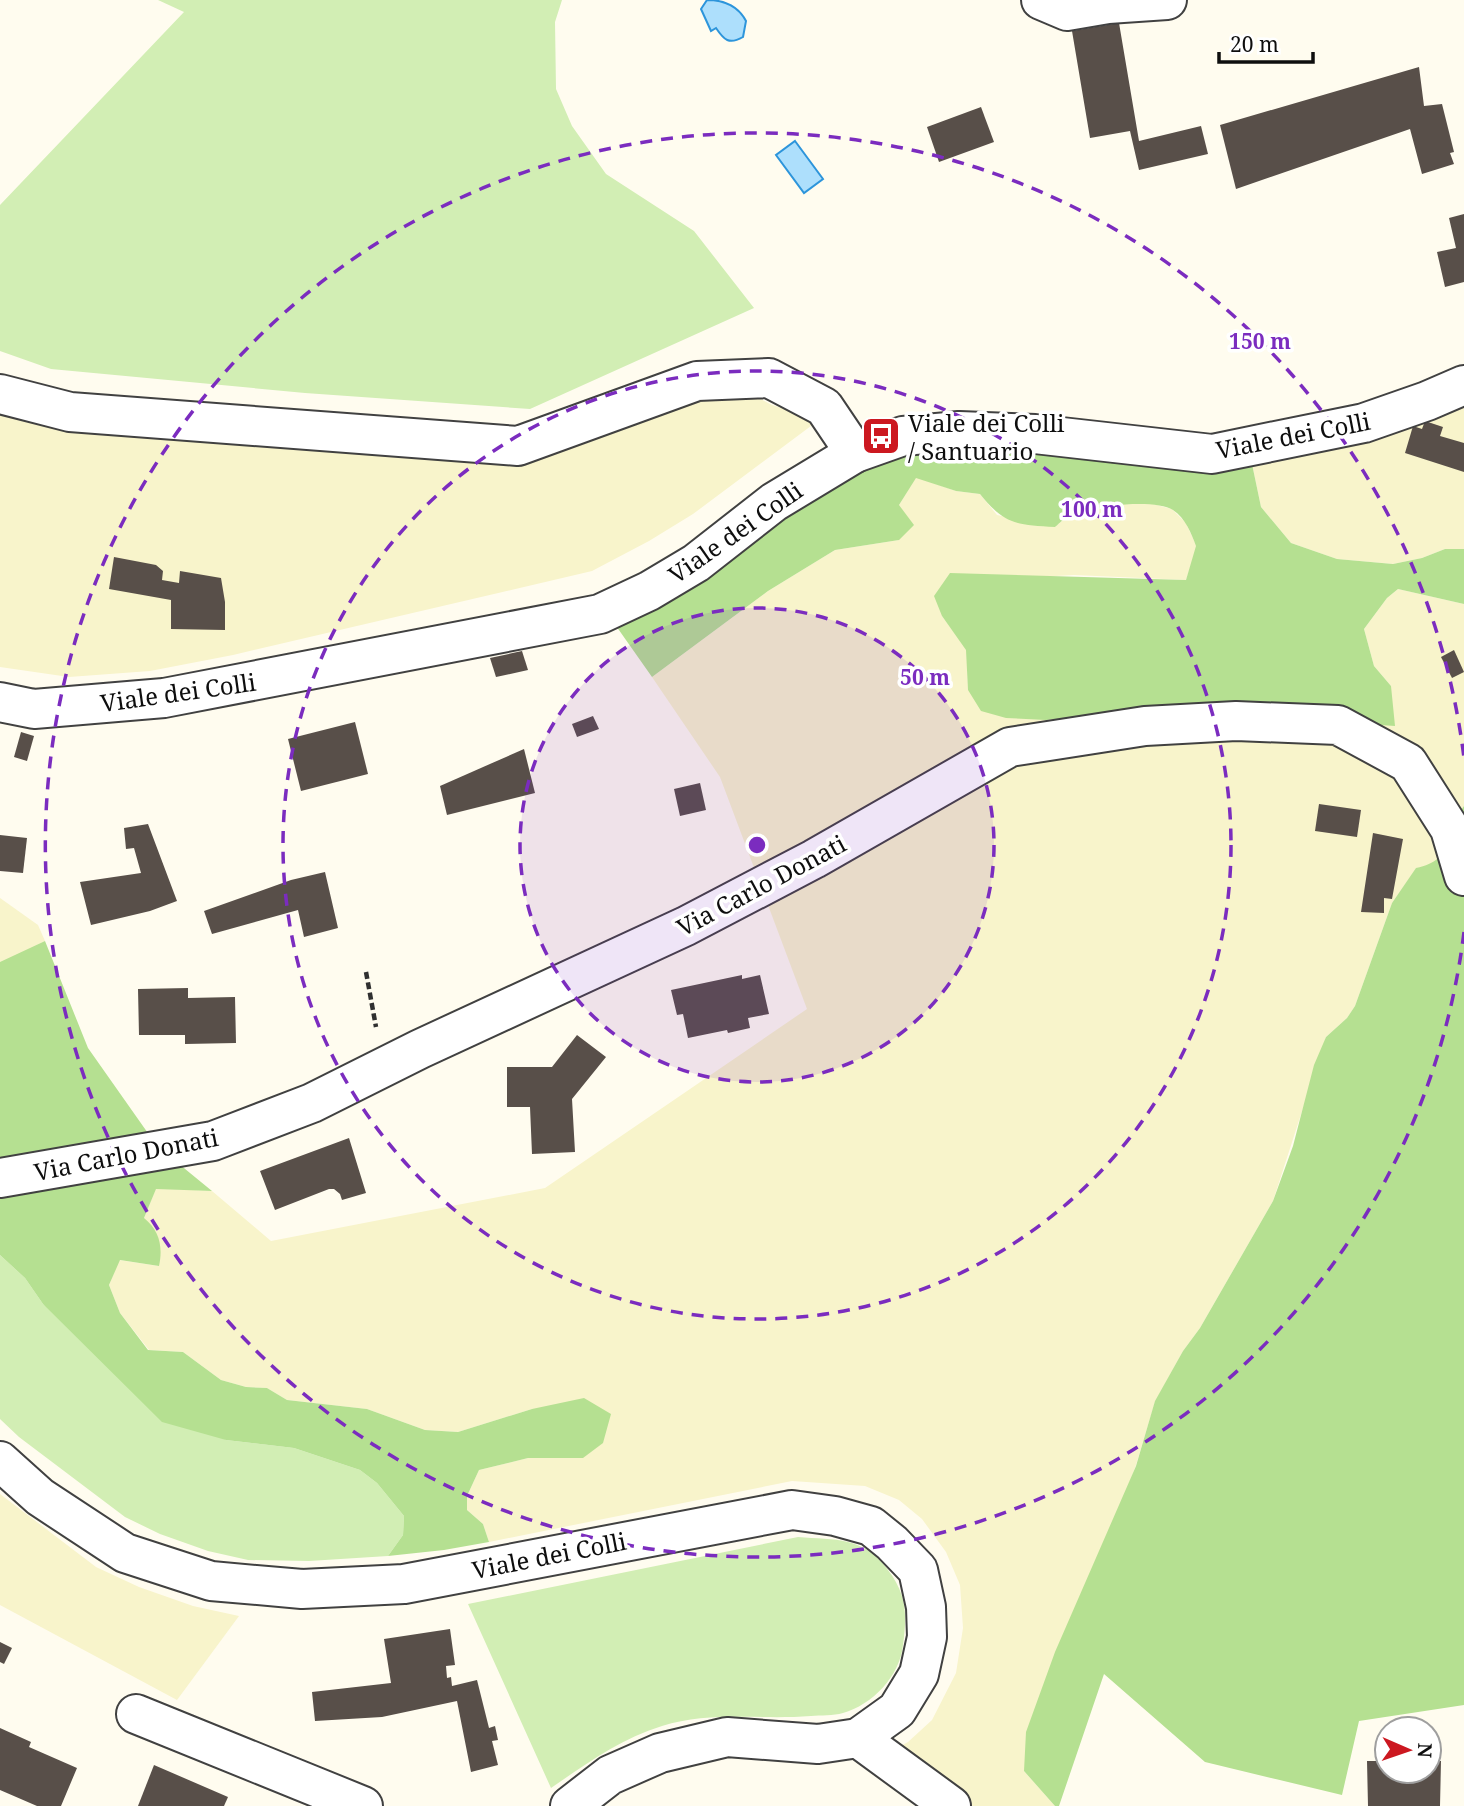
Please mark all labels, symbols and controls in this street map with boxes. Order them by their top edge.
scale bar [1219,21,1314,65]
text: 20 m [1230,30,1279,58]
text: 150 m [1229,327,1291,355]
street label: Viale dei Colli [1213,404,1373,466]
place label: Viale dei Colli / Santuario [908,406,1065,467]
bus stop icon: Viale dei Colli / Santuario [860,415,902,457]
street label: Viale dei Colli [661,473,809,590]
text: 100 m [1061,495,1123,523]
text: 50 m [900,663,950,691]
street label: Viale dei Colli [98,665,258,719]
street label: Via Carlo Donati [671,826,852,943]
centre of rings [745,833,769,857]
street label: Via Carlo Donati [31,1120,221,1188]
street label: Viale dei Colli [469,1524,629,1586]
north arrow [1373,1715,1443,1785]
text: N [1412,1743,1438,1759]

